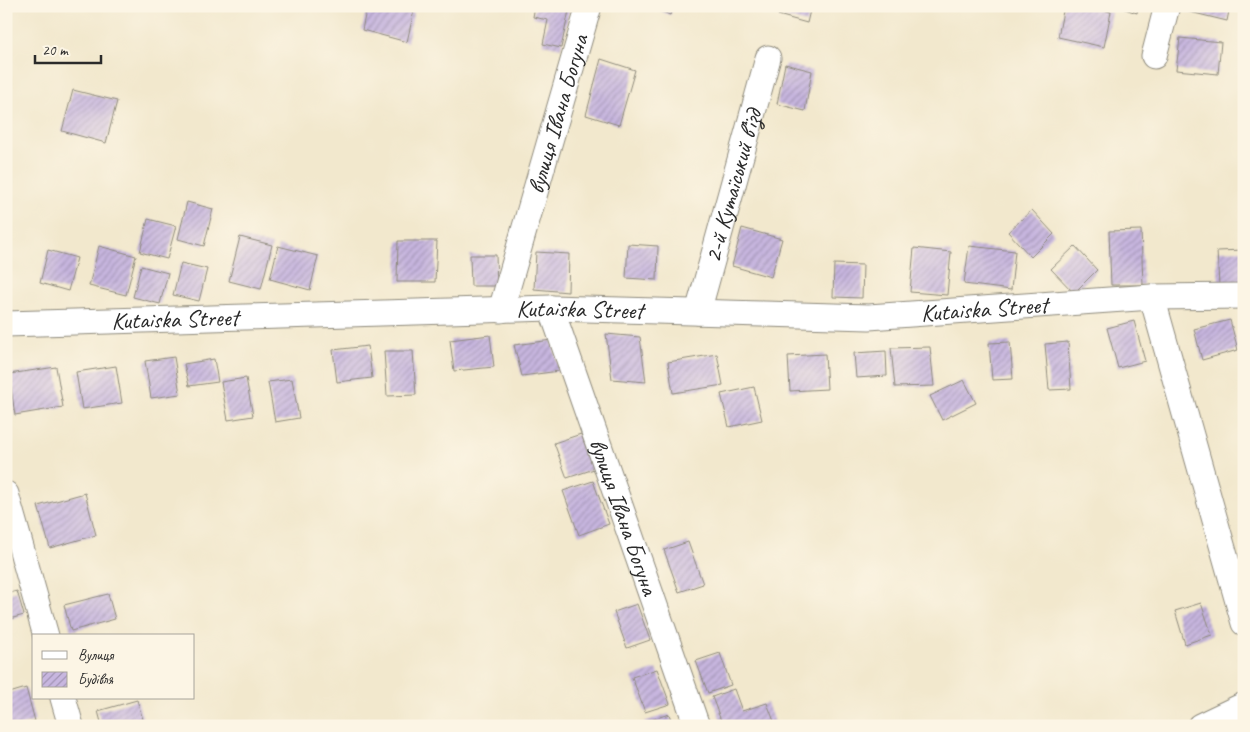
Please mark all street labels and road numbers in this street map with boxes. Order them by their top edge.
street label: вулиця Івана Богуна [521,30,595,197]
street label: 2-й Кутаїський в’їзд [697,104,769,266]
street label: Kutaiska Street [920,289,1052,328]
street label: Kutaiska Street [516,293,647,326]
street label: Kutaiska Street [111,302,242,336]
street label: вулиця Івана Богуна [583,434,665,600]

